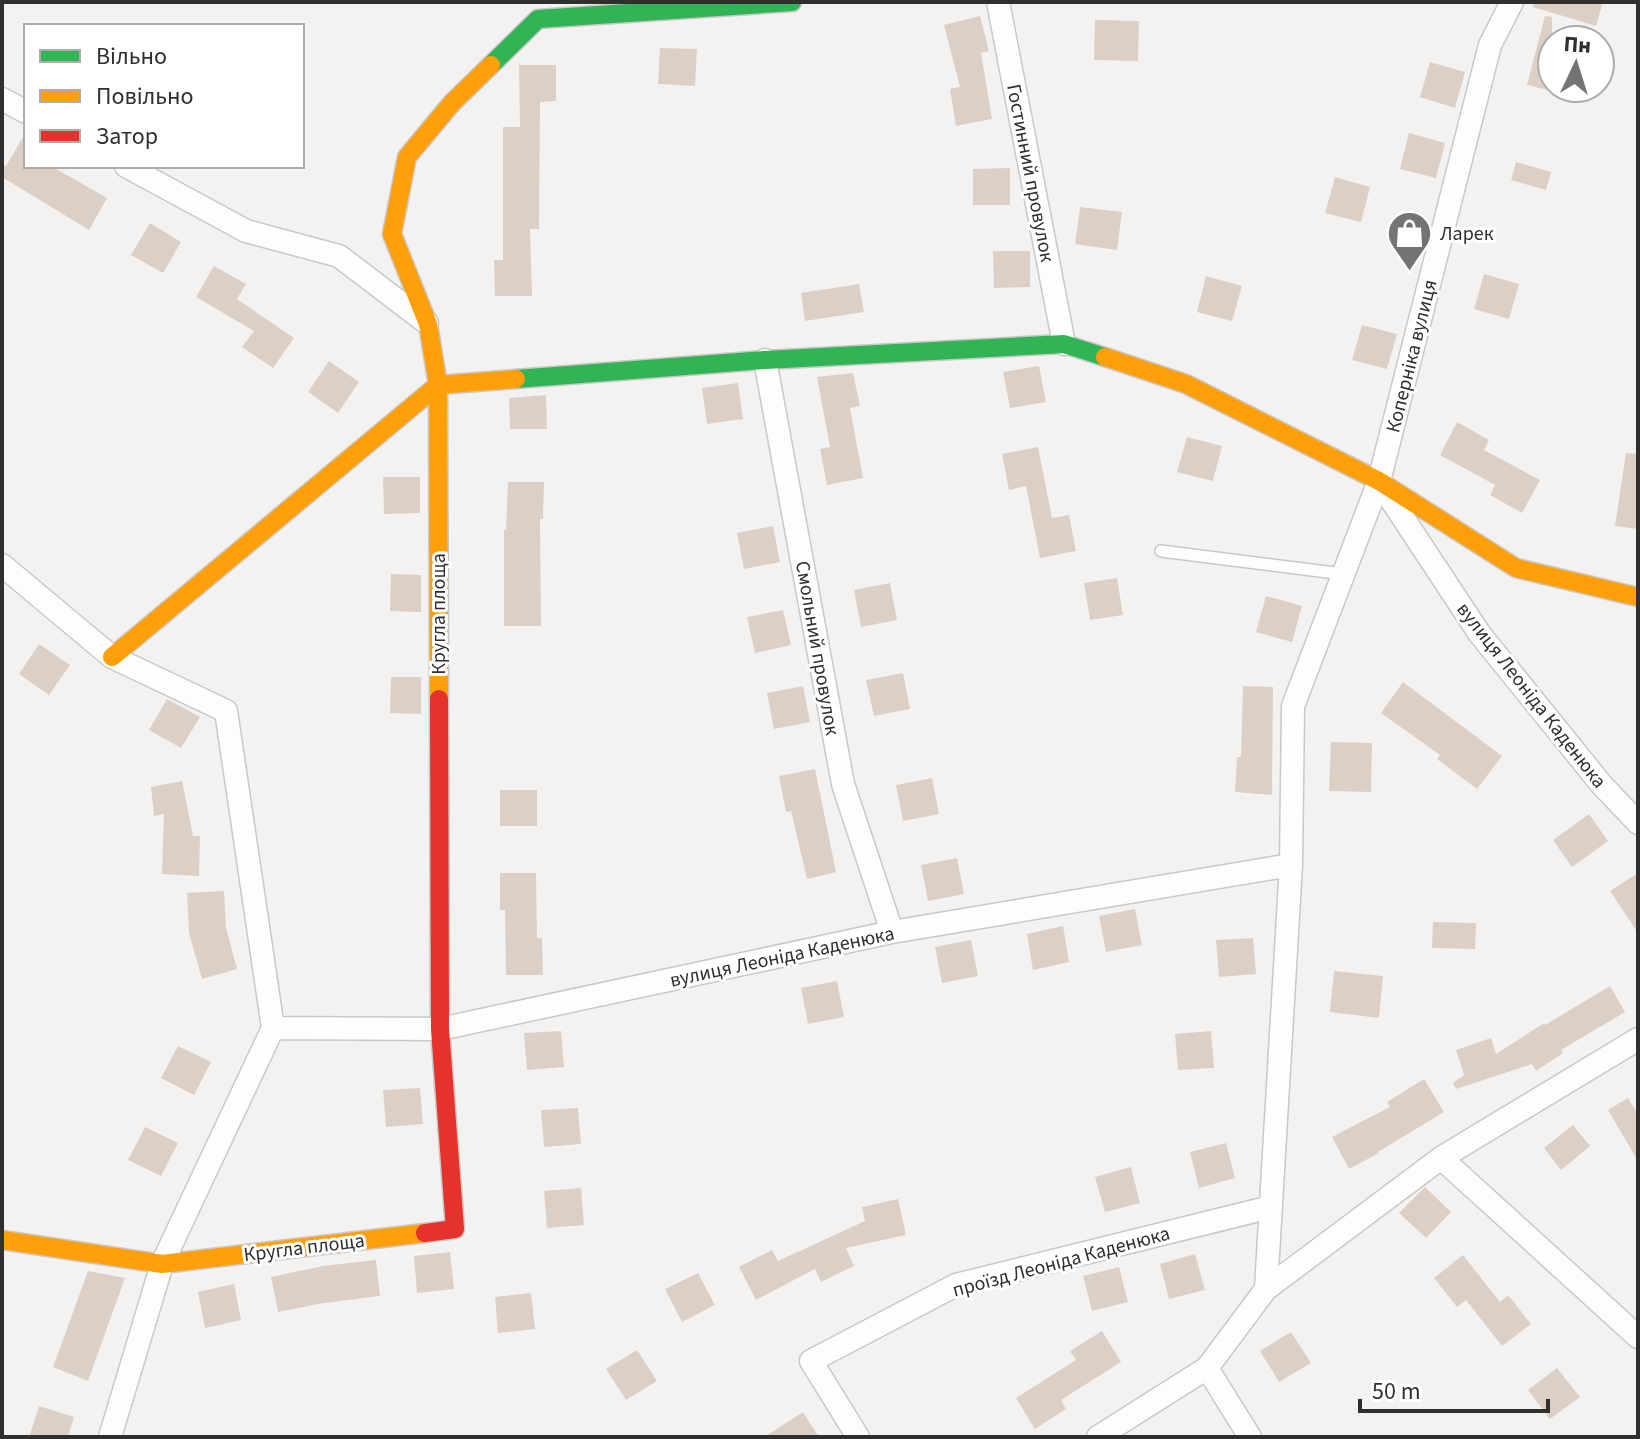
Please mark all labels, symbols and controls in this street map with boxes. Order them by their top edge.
legend [24,24,304,168]
north arrow [1536,24,1616,104]
text: Пн [1563,28,1592,62]
text: Вільно [96,39,167,74]
text: Повільно [96,79,194,114]
street label: Гостинний провулок [999,82,1061,265]
text: Затор [96,119,158,154]
shop icon: Ларек [1385,209,1433,272]
place label: Ларек [1440,220,1494,248]
street label: Коперніка вулиця [1379,277,1445,436]
street label: Кругла площа [425,553,453,675]
street label: Смольний провулок [788,559,846,738]
street label: вулиця Леоніда Каденюка [1450,597,1613,794]
street label: вулиця Леоніда Каденюка [667,919,897,994]
street label: проїзд Леоніда Каденюка [949,1219,1173,1304]
street label: Кругла площа [242,1227,366,1269]
scale bar [1360,1363,1548,1413]
text: 50 m [1372,1374,1421,1409]

